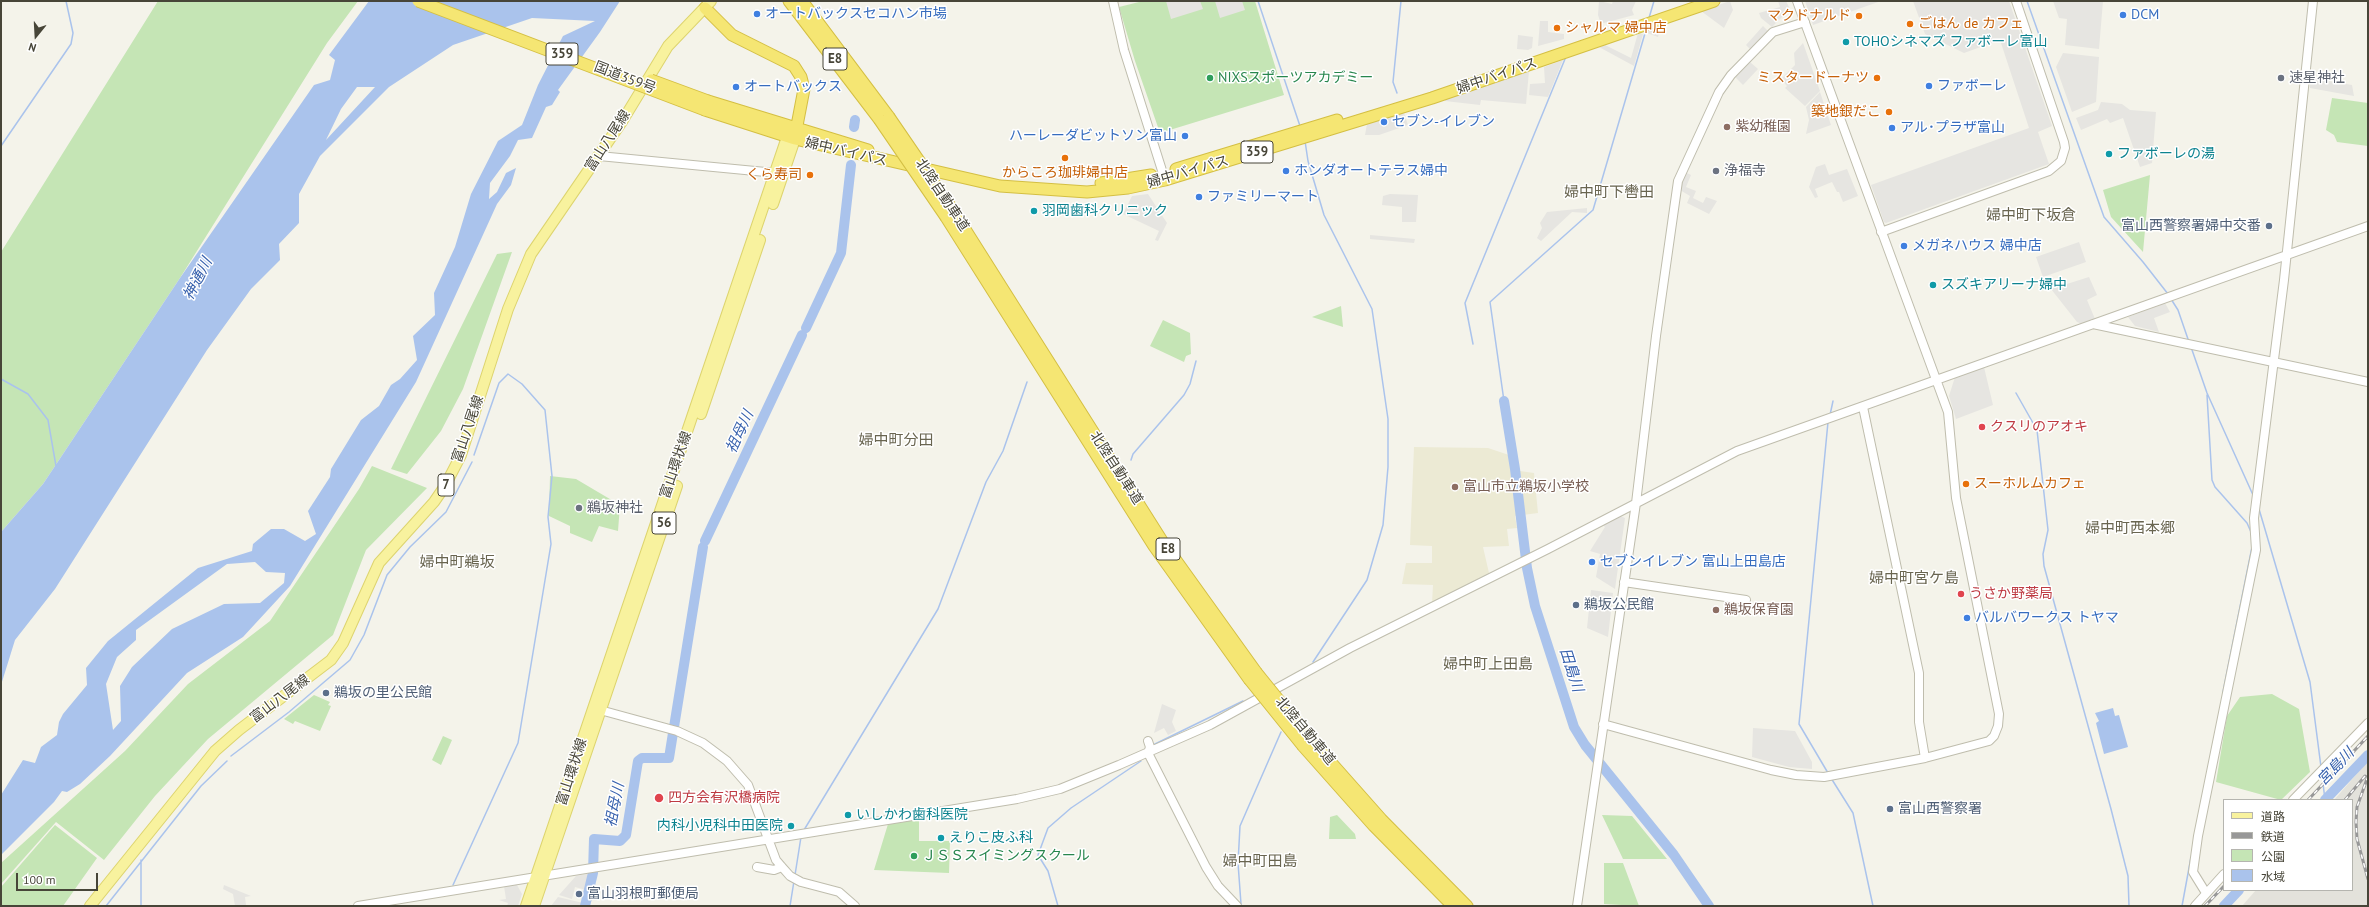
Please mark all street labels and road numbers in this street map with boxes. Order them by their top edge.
road number: 359 [546,43,578,65]
road number: E8 [823,48,847,70]
street label: 婦中バイパス [1455,54,1539,98]
street label: 国道359号 [592,59,658,97]
street label: 富山八尾線 [582,107,634,175]
street label: 婦中バイパス [803,134,889,170]
road number: 359 [1241,141,1273,163]
street label: 婦中バイパス [1145,152,1231,192]
street label: 北陸自動車道 [912,155,972,235]
street label: 富山八尾線 [449,393,487,465]
street label: 北陸自動車道 [1086,428,1146,508]
street label: 富山環状線 [657,429,695,501]
road number: 7 [438,474,454,496]
road number: 56 [652,512,676,534]
road number: E8 [1156,538,1180,560]
street label: 富山八尾線 [247,671,313,727]
street label: 北陸自動車道 [1272,693,1338,769]
street label: 富山環状線 [553,736,591,808]

